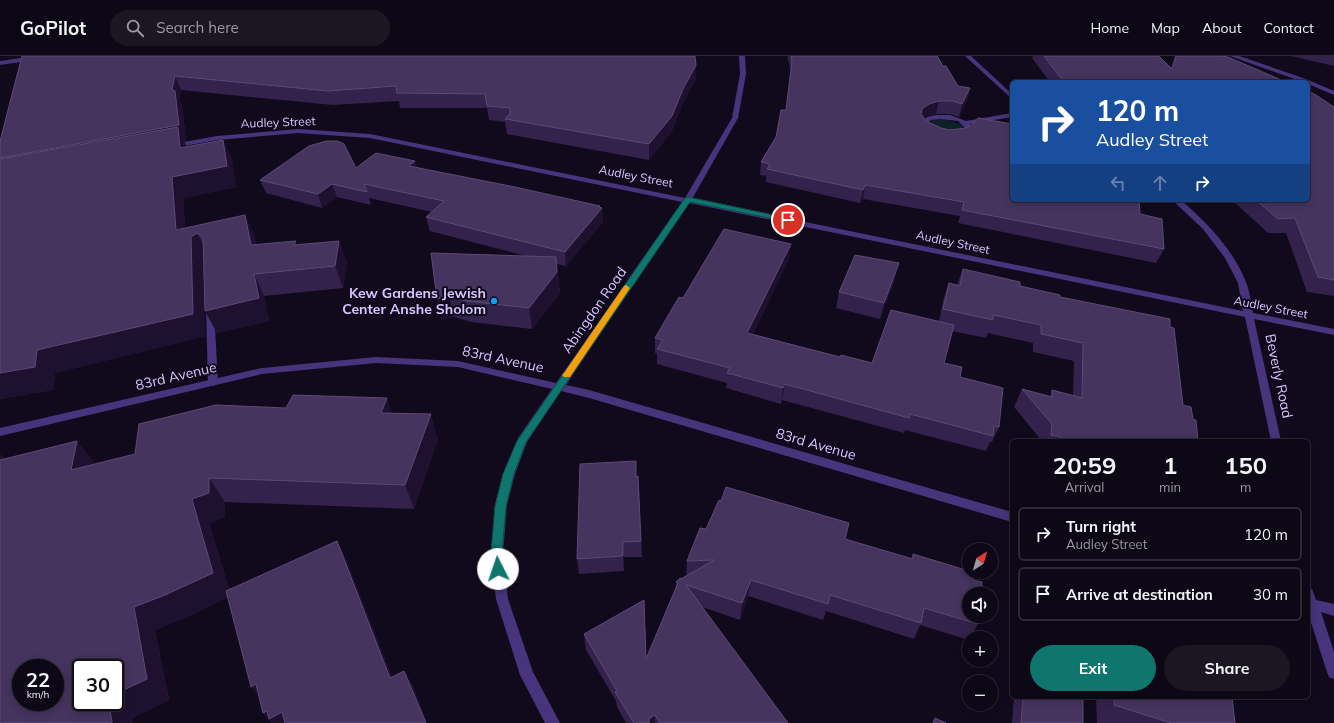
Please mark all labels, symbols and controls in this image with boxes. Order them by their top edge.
search box [110,10,390,46]
text: GoPilot [20,16,86,40]
icon: search [124,17,146,39]
text: Search here [156,18,239,37]
text: Home [1090,19,1129,37]
text: Map [1151,19,1180,37]
text: About [1202,19,1242,37]
text: Contact [1264,19,1314,37]
text: 120 m [1096,93,1179,128]
icon: right [1030,96,1082,148]
street label: Audley Street [240,113,316,131]
text: Audley Street [1096,128,1208,151]
street label: Audley Street [598,161,674,191]
icon: left [1107,172,1129,194]
icon: ahead [1149,172,1171,194]
icon: right [1191,172,1213,194]
pin [771,203,805,237]
icon: arrive [777,209,799,231]
street label: Audley Street [915,227,991,257]
street label: Abingdon Road [558,263,630,357]
place label: Kew Gardens Jewish Center Anshe Sholom [342,284,486,318]
street label: Audley Street [1233,292,1309,322]
marker: Kew Gardens Jewish Center Anshe Sholom [489,296,499,306]
street label: Beverly Road [1261,332,1297,420]
street label: 83rd Avenue [461,342,545,376]
street label: 83rd Avenue [134,358,218,394]
street label: 83rd Avenue [774,424,858,464]
text: 20:59 [1053,450,1116,480]
text: 1 [1163,450,1177,480]
text: 150 [1224,450,1267,480]
text: Arrival [1065,479,1104,495]
text: min [1159,479,1181,495]
text: m [1240,479,1251,495]
text: Turn right [1066,517,1136,536]
icon: right [1032,523,1054,545]
text: 120 m [1244,525,1288,544]
text: Audley Street [1066,536,1147,552]
north arrow [962,543,998,579]
map controls [962,543,998,711]
position arrow [477,548,519,590]
icon: arrive [1032,583,1054,605]
text: Arrive at destination [1066,585,1213,604]
text: 30 m [1253,585,1288,604]
button: sound [962,587,998,623]
button: + [962,631,998,667]
button: Exit [1030,645,1156,691]
button: Share [1164,645,1290,691]
speed limit sign: 30 [72,659,124,711]
text: 22 [26,667,50,692]
button: − [962,675,998,711]
text: km/h [27,688,49,701]

